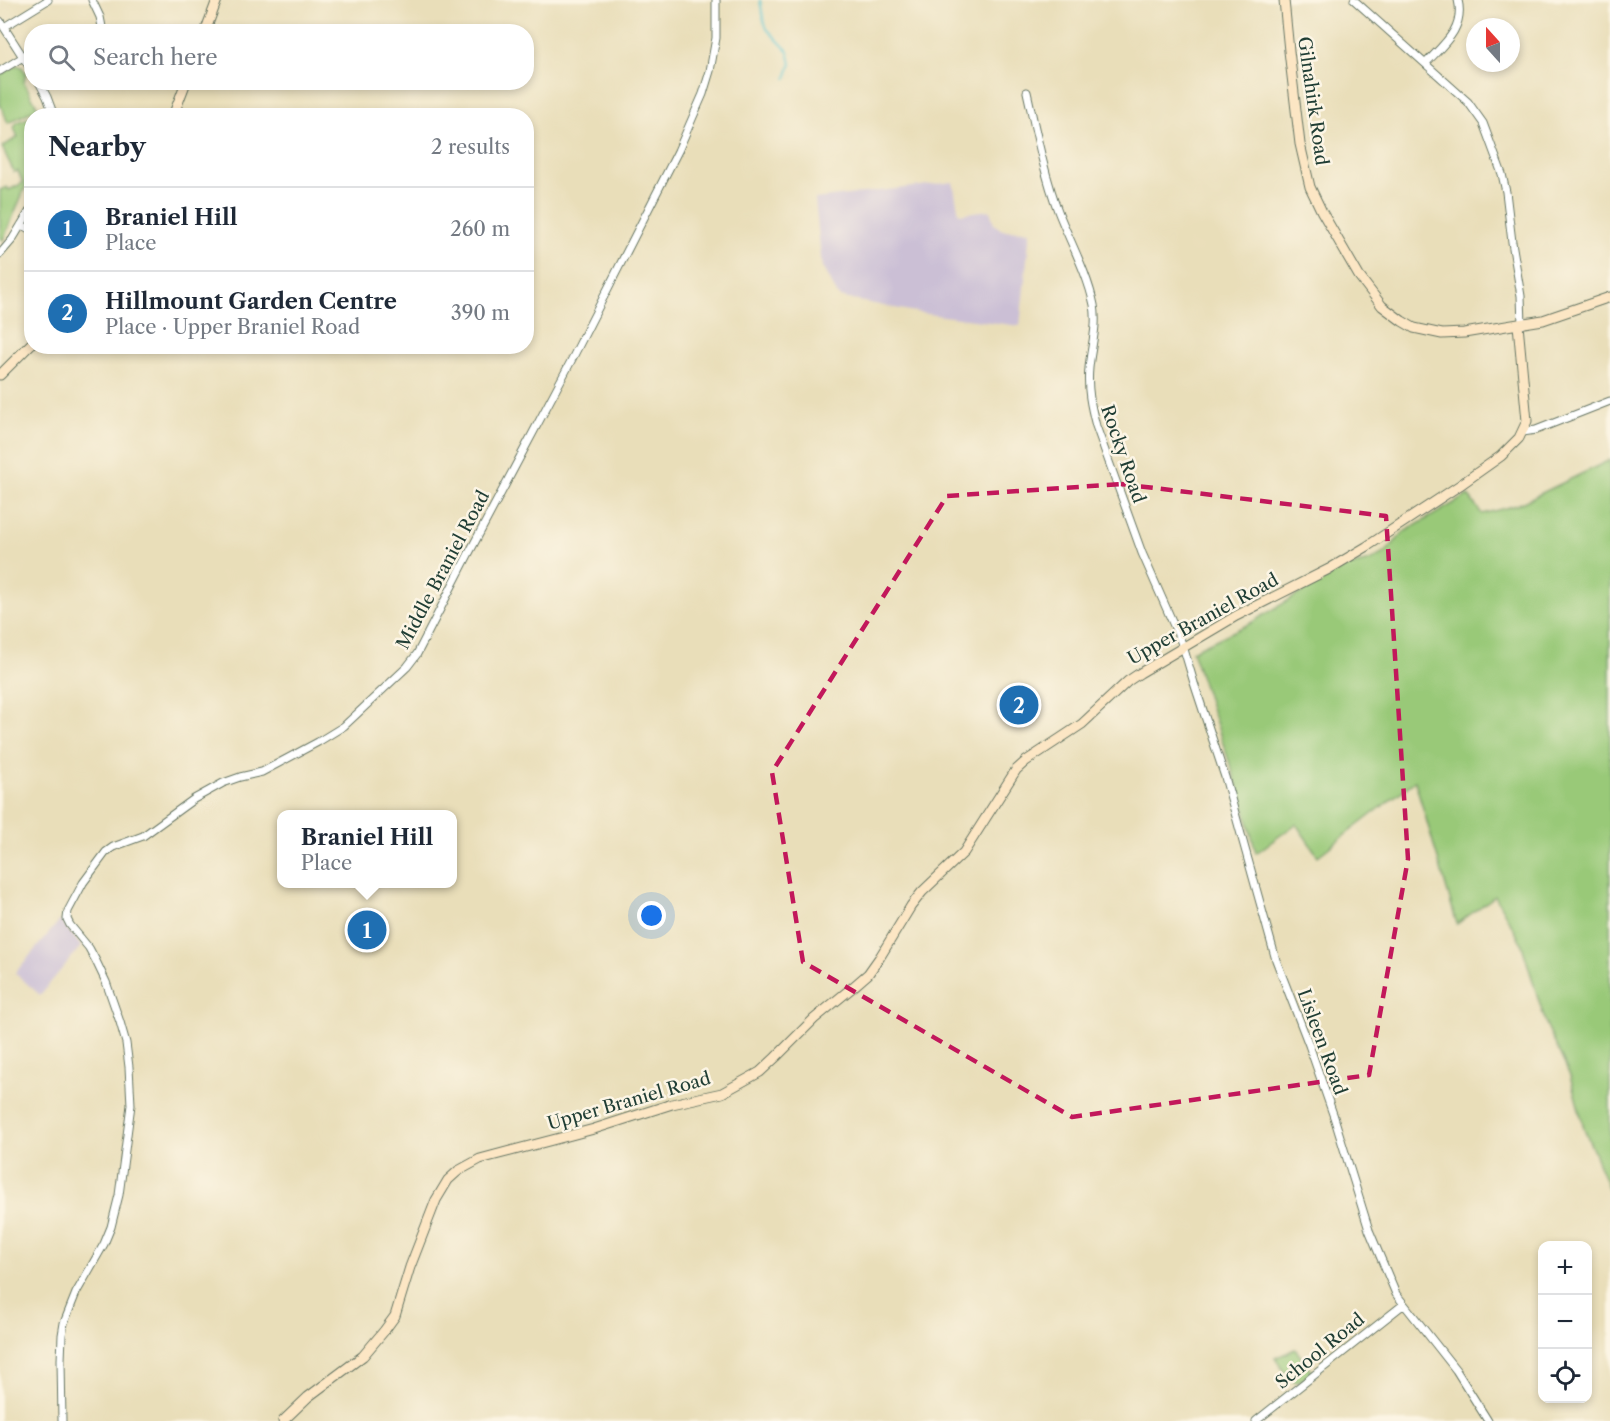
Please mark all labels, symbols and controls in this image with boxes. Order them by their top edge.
north arrow [1466,18,1520,72]
search box [24,24,534,90]
street label: Gilnahirk Road [1293,35,1333,167]
icon: search [45,41,78,74]
text: Search here [93,44,218,71]
text: Nearby [48,131,146,163]
text: 2 results [431,135,510,159]
text: Braniel Hill [105,204,237,231]
text: 1 [63,217,72,241]
text: 260 m [450,217,510,241]
text: Place [105,231,156,255]
text: Hillmount Garden Centre [105,288,397,315]
text: 2 [62,301,73,325]
text: 390 m [451,301,510,325]
text: Place · Upper Braniel Road [105,315,360,339]
street label: Rocky Road [1096,402,1150,506]
street label: Middle Braniel Road [392,487,494,653]
street label: Upper Braniel Road [1124,568,1282,670]
pin: 2 [1000,682,1038,728]
popup [277,810,457,888]
text: Braniel Hill [301,824,433,851]
text: Place [301,851,352,875]
your location [637,901,666,930]
pin: 1 [348,908,386,952]
street label: Lisleen Road [1293,986,1351,1098]
street label: Upper Braniel Road [545,1067,713,1135]
map controls [1538,1241,1592,1403]
button: + [1538,1241,1592,1295]
button: − [1538,1295,1592,1349]
street label: School Road [1271,1308,1369,1394]
button: locate [1538,1349,1592,1403]

